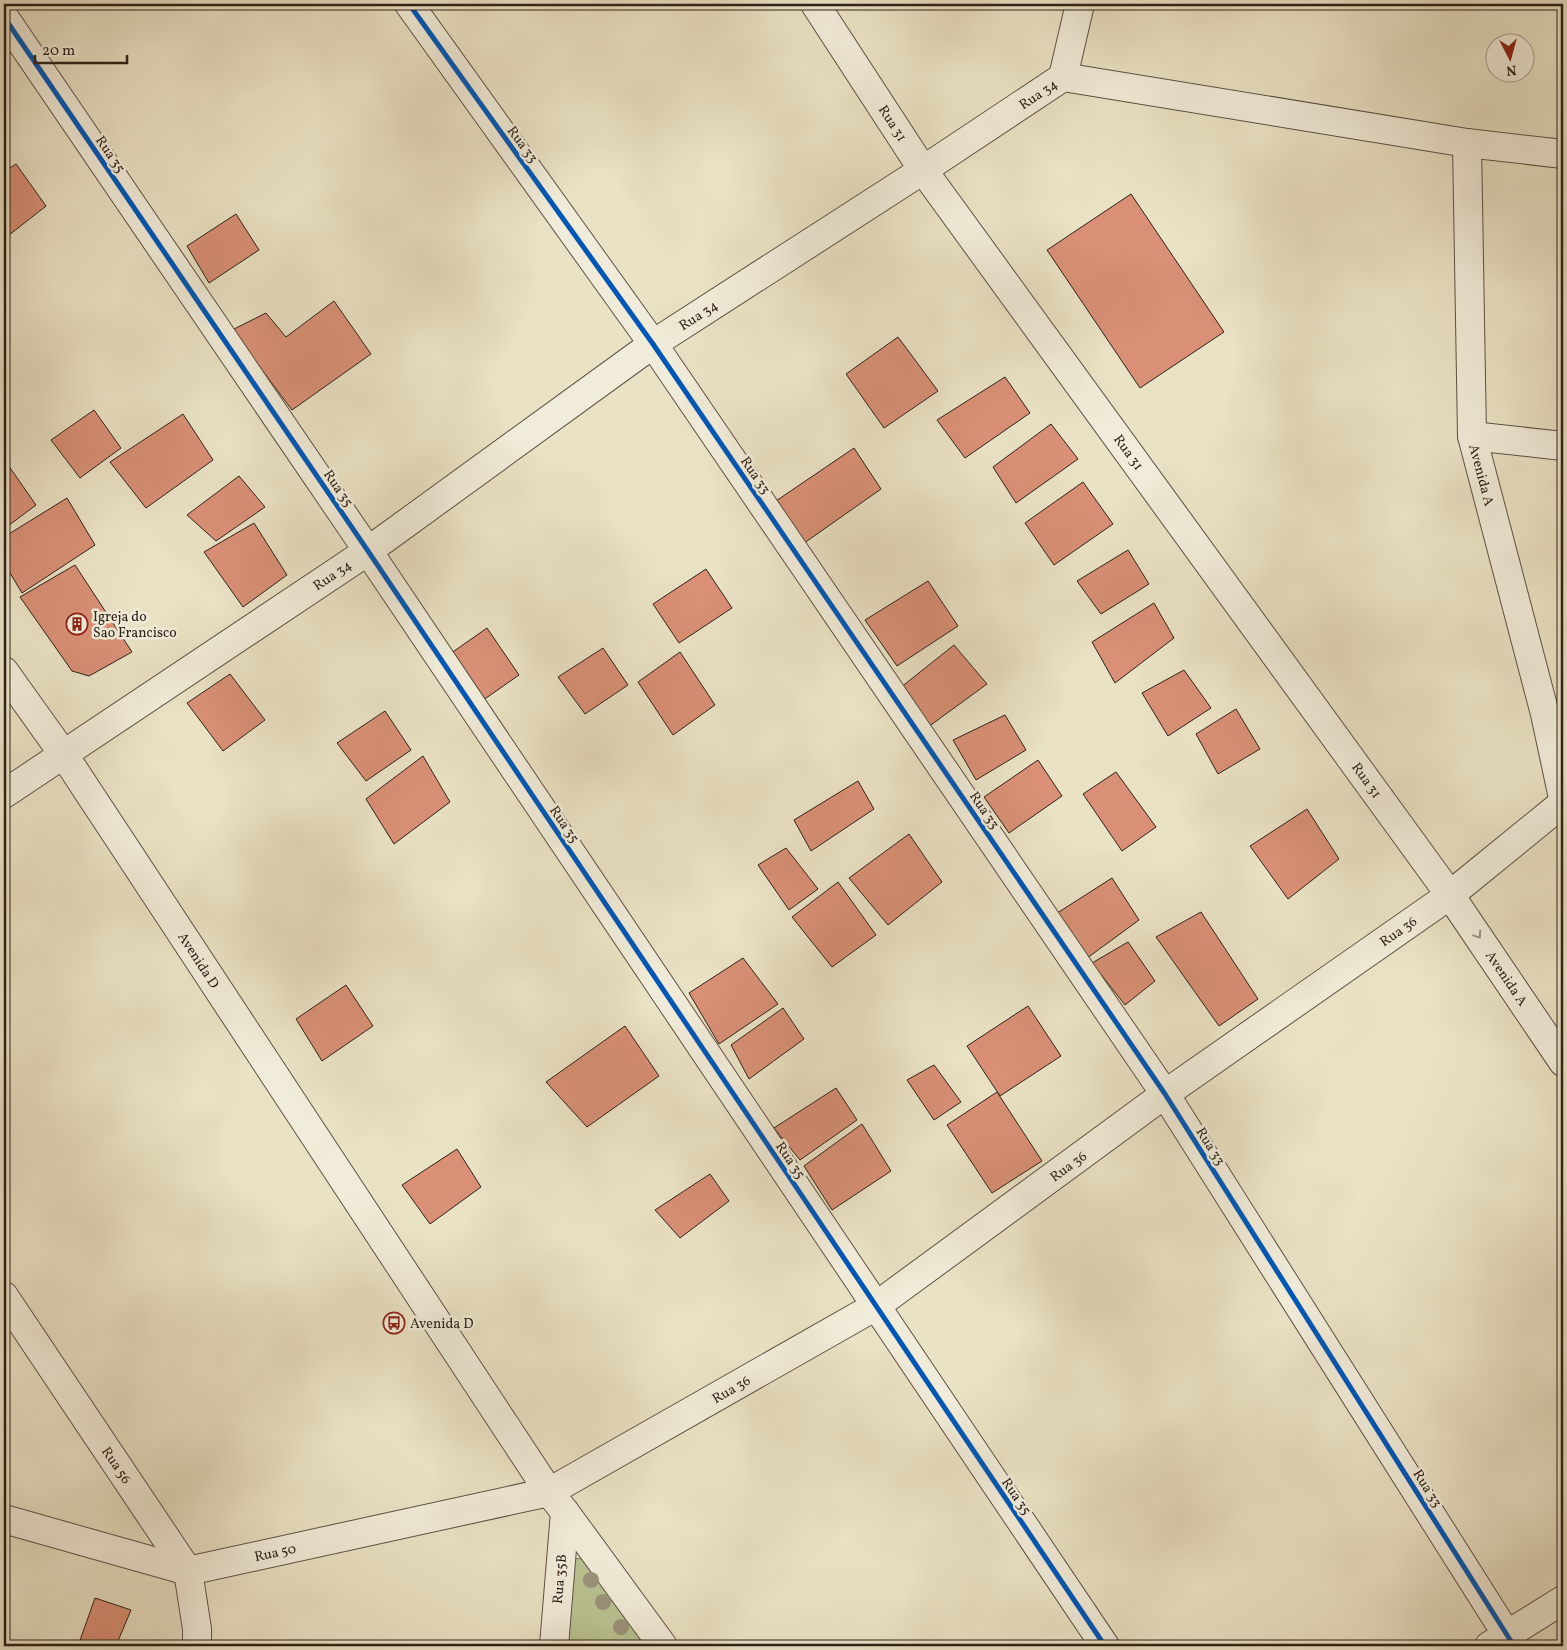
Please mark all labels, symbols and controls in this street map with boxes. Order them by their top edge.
scale bar [35,32,128,64]
north arrow [1484,32,1534,82]
text: 20 m [42,41,75,62]
text: N [1505,59,1517,79]
street label: Rua 34 [1016,75,1062,115]
street label: Rua 31 [873,102,911,146]
street label: Rua 33 [502,123,542,167]
street label: Rua 35 [90,132,129,177]
street label: Rua 34 [676,297,722,336]
street label: Rua 31 [1108,431,1147,475]
street label: Avenida A [1463,443,1498,508]
street label: Rua 33 [735,453,774,498]
street label: Rua 35 [318,466,357,511]
street label: Rua 34 [310,556,356,596]
place label: Igreja do Sao Francisco [93,608,177,643]
building icon: Igreja do Sao Francisco [65,612,89,636]
street label: Rua 31 [1346,759,1385,803]
street label: Rua 33 [964,788,1003,833]
street label: Rua 35 [544,802,583,847]
street label: Rua 36 [1376,913,1421,952]
street label: Avenida D [173,929,223,993]
one-way arrow [1472,929,1481,939]
street label: Avenida A [1480,947,1531,1010]
street label: Rua 33 [1191,1124,1229,1169]
street label: Rua 35 [770,1138,809,1183]
street label: Rua 36 [1047,1147,1091,1187]
bus stop icon: Avenida D [382,1311,406,1335]
place label: Avenida D [410,1315,473,1334]
street label: Rua 36 [709,1372,754,1409]
street label: Rua 56 [96,1444,135,1488]
street label: Rua 33 [1408,1466,1446,1511]
street label: Rua 35 [996,1474,1035,1519]
street label: Rua 50 [253,1540,298,1567]
street label: Rua 35B [549,1553,572,1605]

